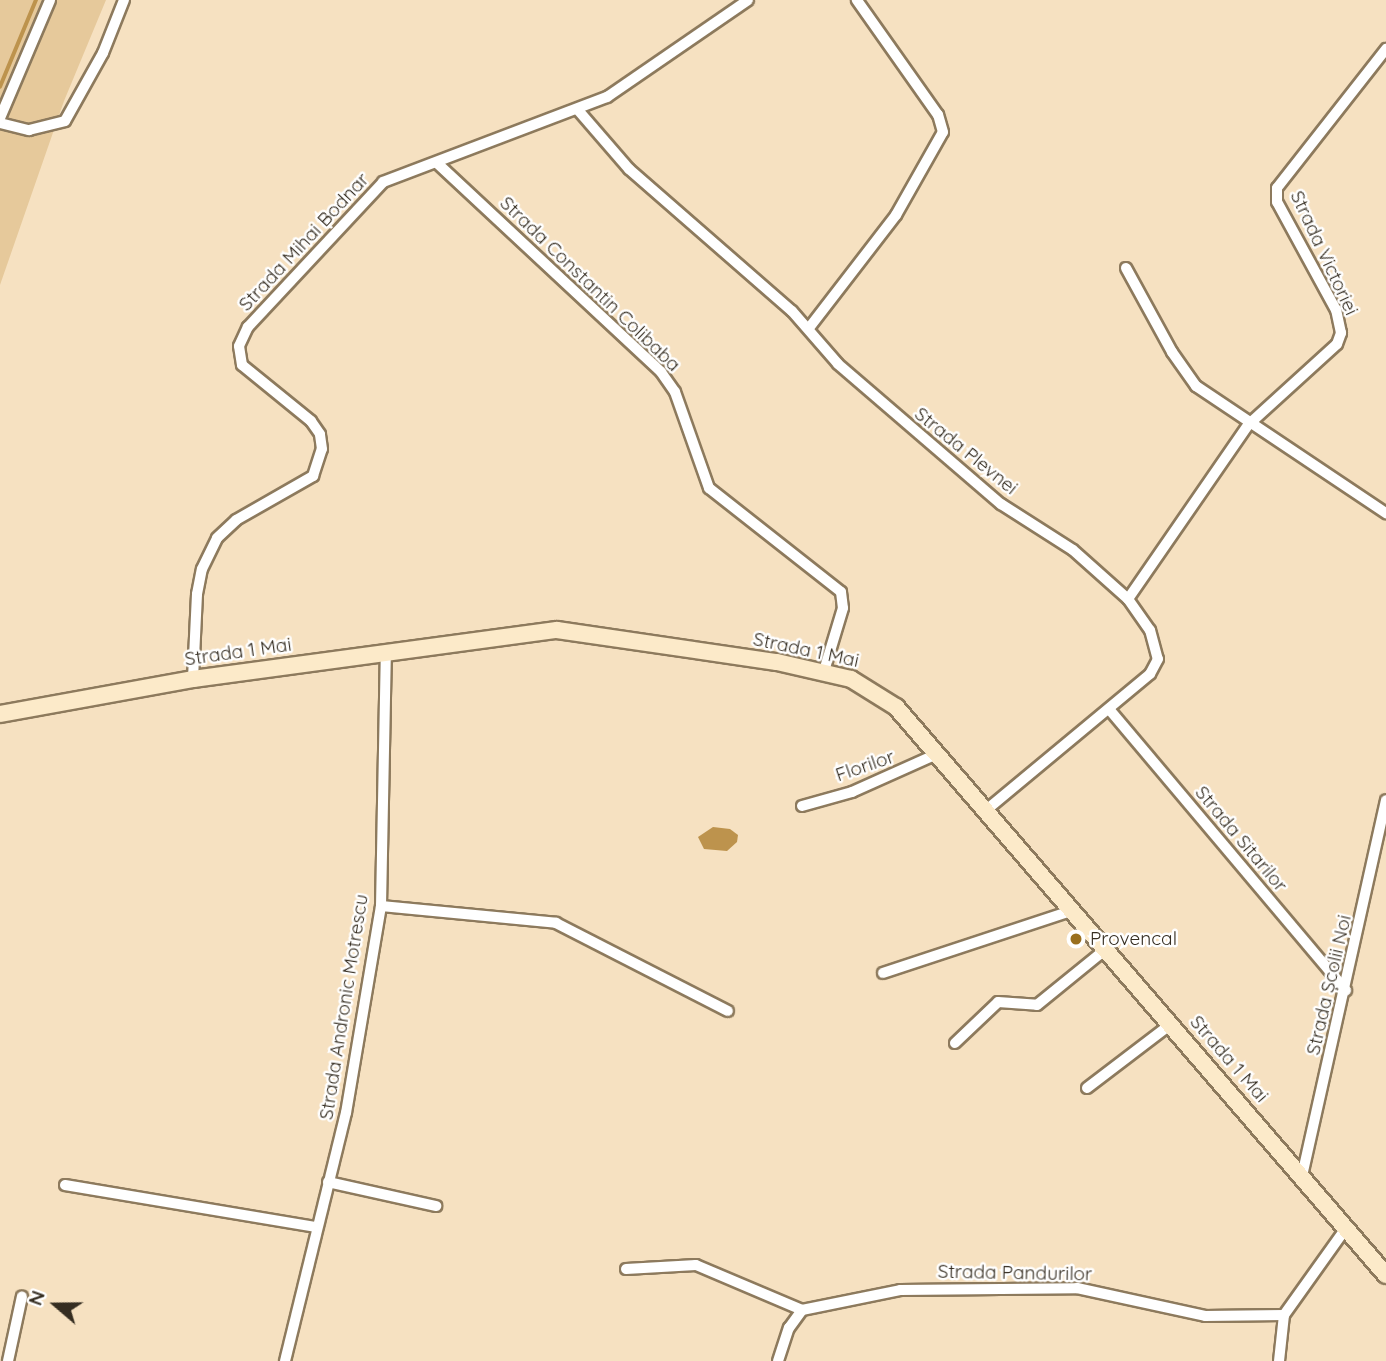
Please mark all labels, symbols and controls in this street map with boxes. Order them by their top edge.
street label: Strada Mihai Bodnar [234,168,374,316]
street label: Strada Victoriei [1285,187,1363,319]
street label: Strada Constantin Colibaba [495,192,685,376]
street label: Strada Plevnei [910,403,1022,499]
street label: Strada 1 Mai [751,628,861,672]
street label: Strada 1 Mai [183,633,293,671]
street label: Florilor [833,745,897,787]
street label: Strada Sitarilor [1190,782,1292,896]
street label: Strada Andronic Motrescu [315,893,373,1121]
street label: Strada Școlii Noi [1302,913,1356,1057]
place label: Provencal [1090,928,1177,950]
marker: Provencal [1068,931,1084,947]
street label: Strada 1 Mai [1185,1011,1273,1107]
street label: Strada Pandurilor [937,1260,1093,1286]
north arrow [21,1270,91,1340]
text: N [23,1287,50,1308]

